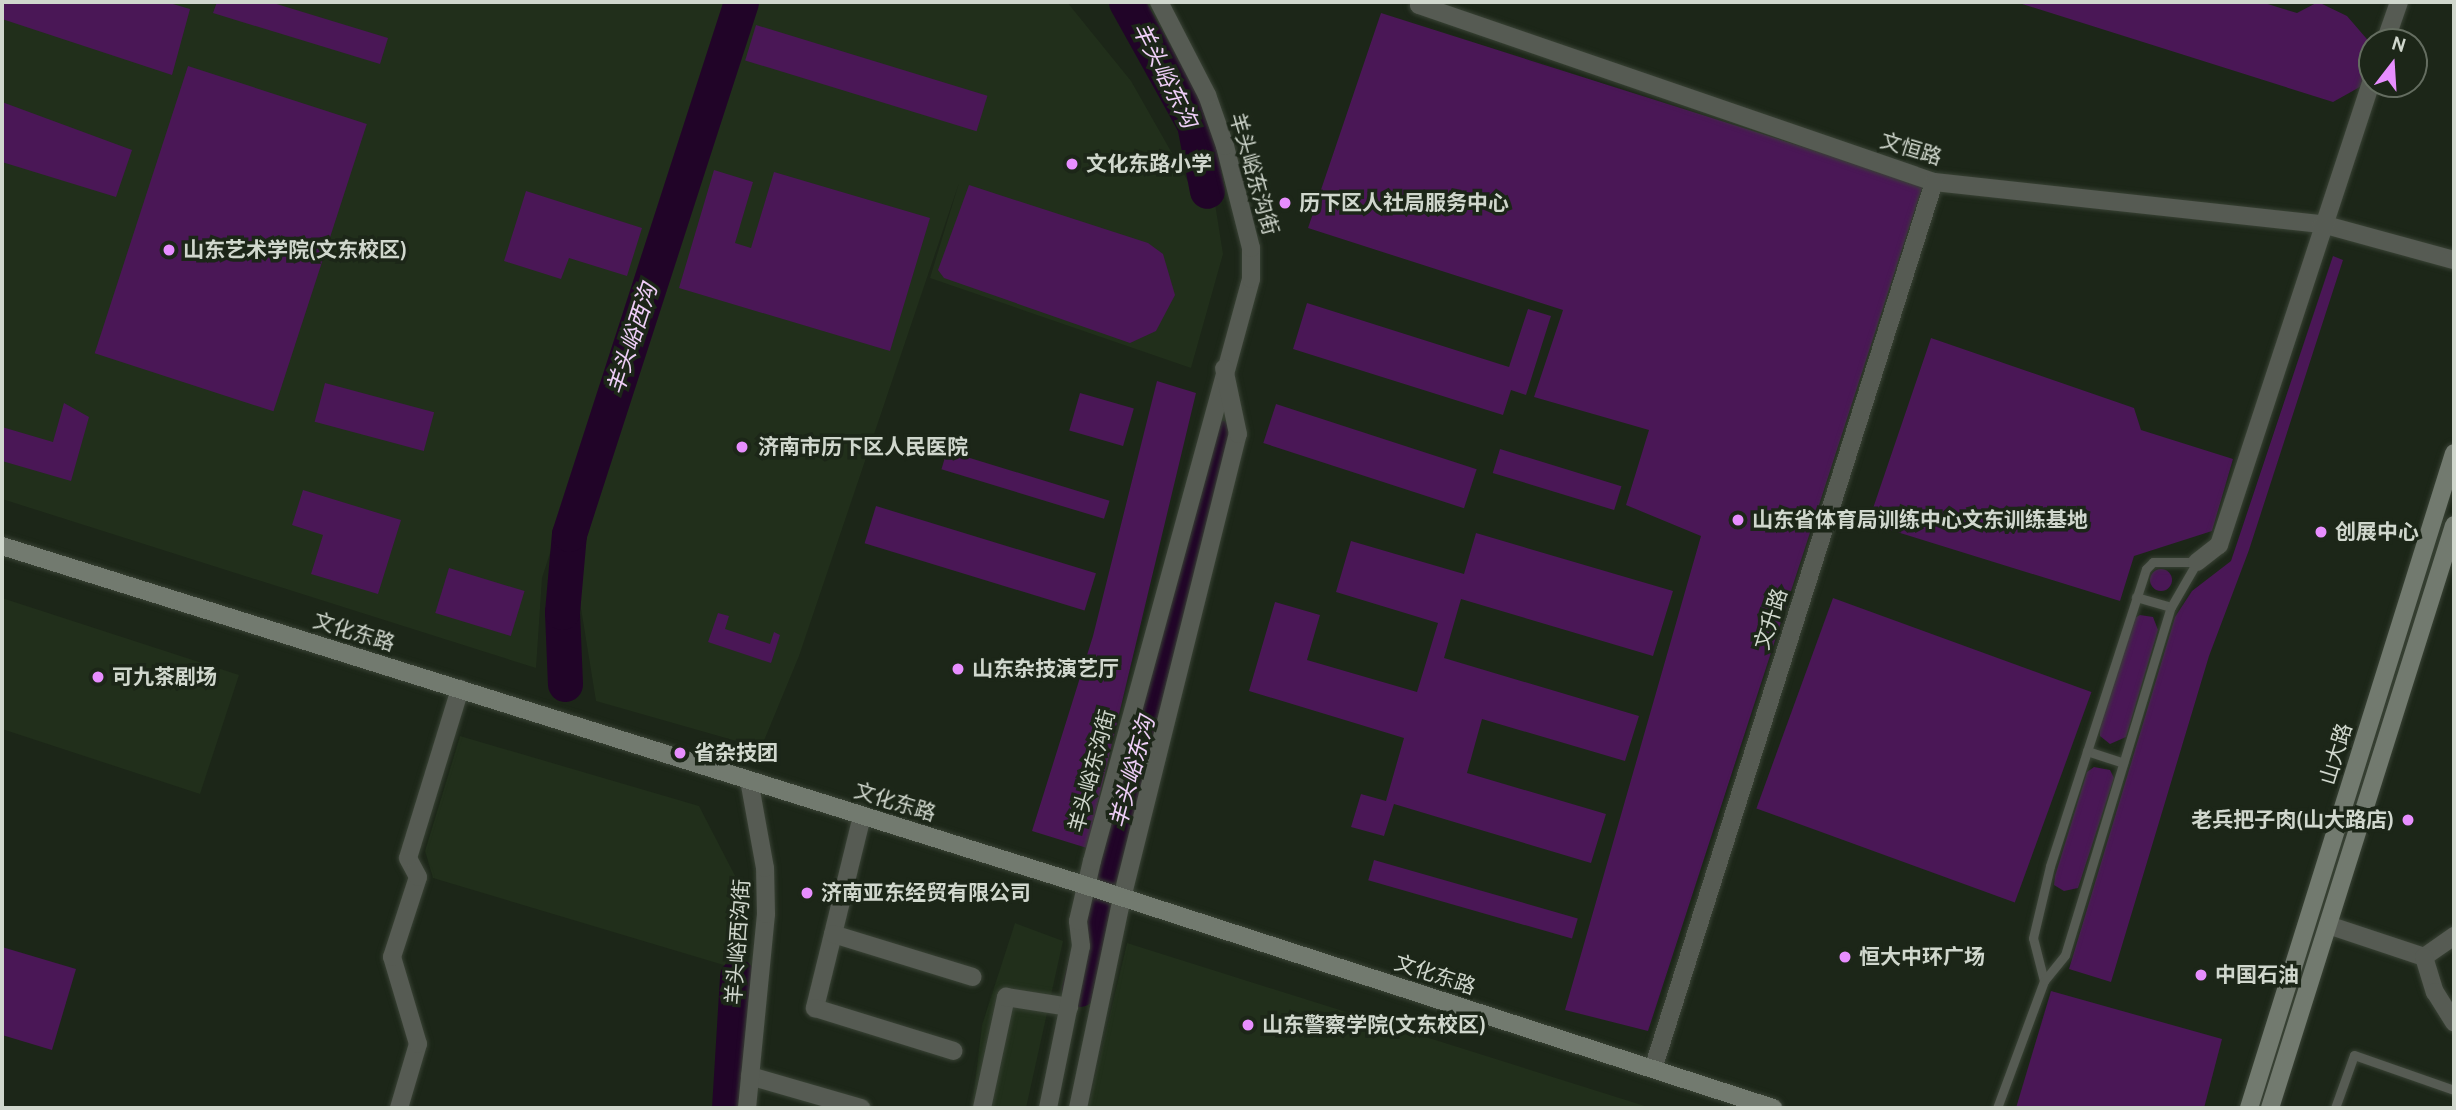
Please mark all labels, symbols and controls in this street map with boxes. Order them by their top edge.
water label: 羊头峪东沟 [1127,18,1203,132]
north arrow [2358,28,2428,98]
text: N [2389,31,2408,57]
street label: 羊头峪东沟街 [1225,110,1283,238]
street label: 文恒路 [1877,128,1945,170]
place label: 文化东路小学 [1086,151,1212,177]
marker: 文化东路小学 [1064,156,1080,172]
place label: 历下区人社局服务中心 [1299,190,1509,216]
marker: 历下区人社局服务中心 [1277,195,1293,211]
place label: 山东艺术学院(文东校区) [183,237,407,263]
marker: 山东艺术学院(文东校区) [161,242,177,258]
water label: 羊头峪西沟 [601,280,663,398]
place label: 济南市历下区人民医院 [758,434,968,460]
marker: 济南市历下区人民医院 [732,437,752,457]
place label: 山东省体育局训练中心文东训练基地 [1752,507,2088,533]
marker: 山东省体育局训练中心文东训练基地 [1730,512,1746,528]
place label: 创展中心 [2335,519,2419,545]
marker: 创展中心 [2313,524,2329,540]
street label: 文升路 [1749,585,1793,653]
street label: 文化东路 [310,608,398,656]
place label: 山东杂技演艺厅 [972,656,1119,682]
marker: 山东杂技演艺厅 [950,661,966,677]
place label: 可九茶剧场 [112,664,217,690]
marker: 可九茶剧场 [90,669,106,685]
street label: 羊头峪东沟街 [1064,707,1120,835]
water label: 羊头峪东沟 [1104,713,1160,831]
street label: 山大路 [2315,720,2357,788]
place label: 省杂技团 [694,740,778,766]
marker: 省杂技团 [672,745,688,761]
street label: 文化东路 [851,778,939,826]
place label: 老兵把子肉(山大路店) [2191,807,2394,833]
marker: 老兵把子肉(山大路店) [2400,812,2416,828]
street label: 羊头峪西沟街 [721,878,755,1006]
place label: 济南亚东经贸有限公司 [821,880,1031,906]
marker: 济南亚东经贸有限公司 [799,885,815,901]
place label: 恒大中环广场 [1859,944,1985,970]
marker: 恒大中环广场 [1837,949,1853,965]
street label: 文化东路 [1391,950,1479,1000]
place label: 中国石油 [2215,962,2299,988]
marker: 中国石油 [2193,967,2209,983]
place label: 山东警察学院(文东校区) [1262,1012,1486,1038]
marker: 山东警察学院(文东校区) [1240,1017,1256,1033]

